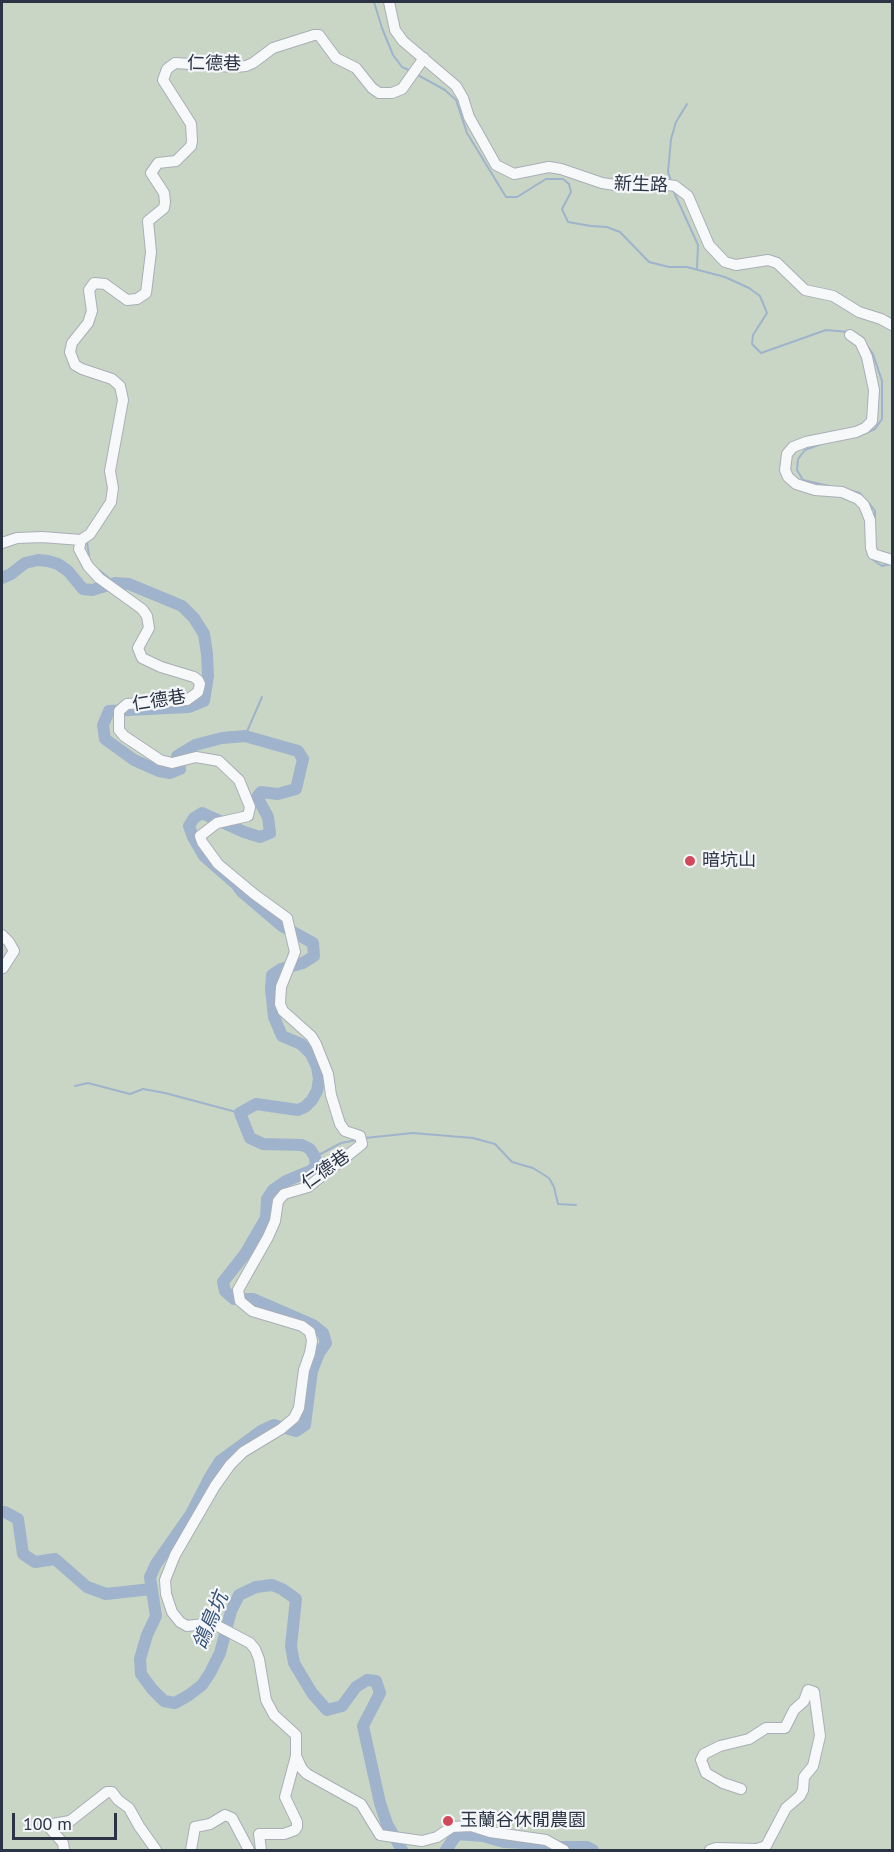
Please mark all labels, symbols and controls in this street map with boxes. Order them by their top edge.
street label: 仁德巷 [187,53,241,75]
street label: 新生路 [614,173,668,197]
street label: 仁德巷 [131,686,187,716]
place label: 暗坑山 [702,850,756,872]
marker: 暗坑山 [683,854,697,868]
street label: 仁德巷 [298,1146,354,1194]
water label: 鴿鳥坑 [188,1589,234,1653]
scale bar [15,1801,120,1839]
place label: 玉蘭谷休閒農園 [460,1810,586,1832]
text: 100 m [23,1812,72,1835]
marker: 玉蘭谷休閒農園 [441,1814,455,1828]

